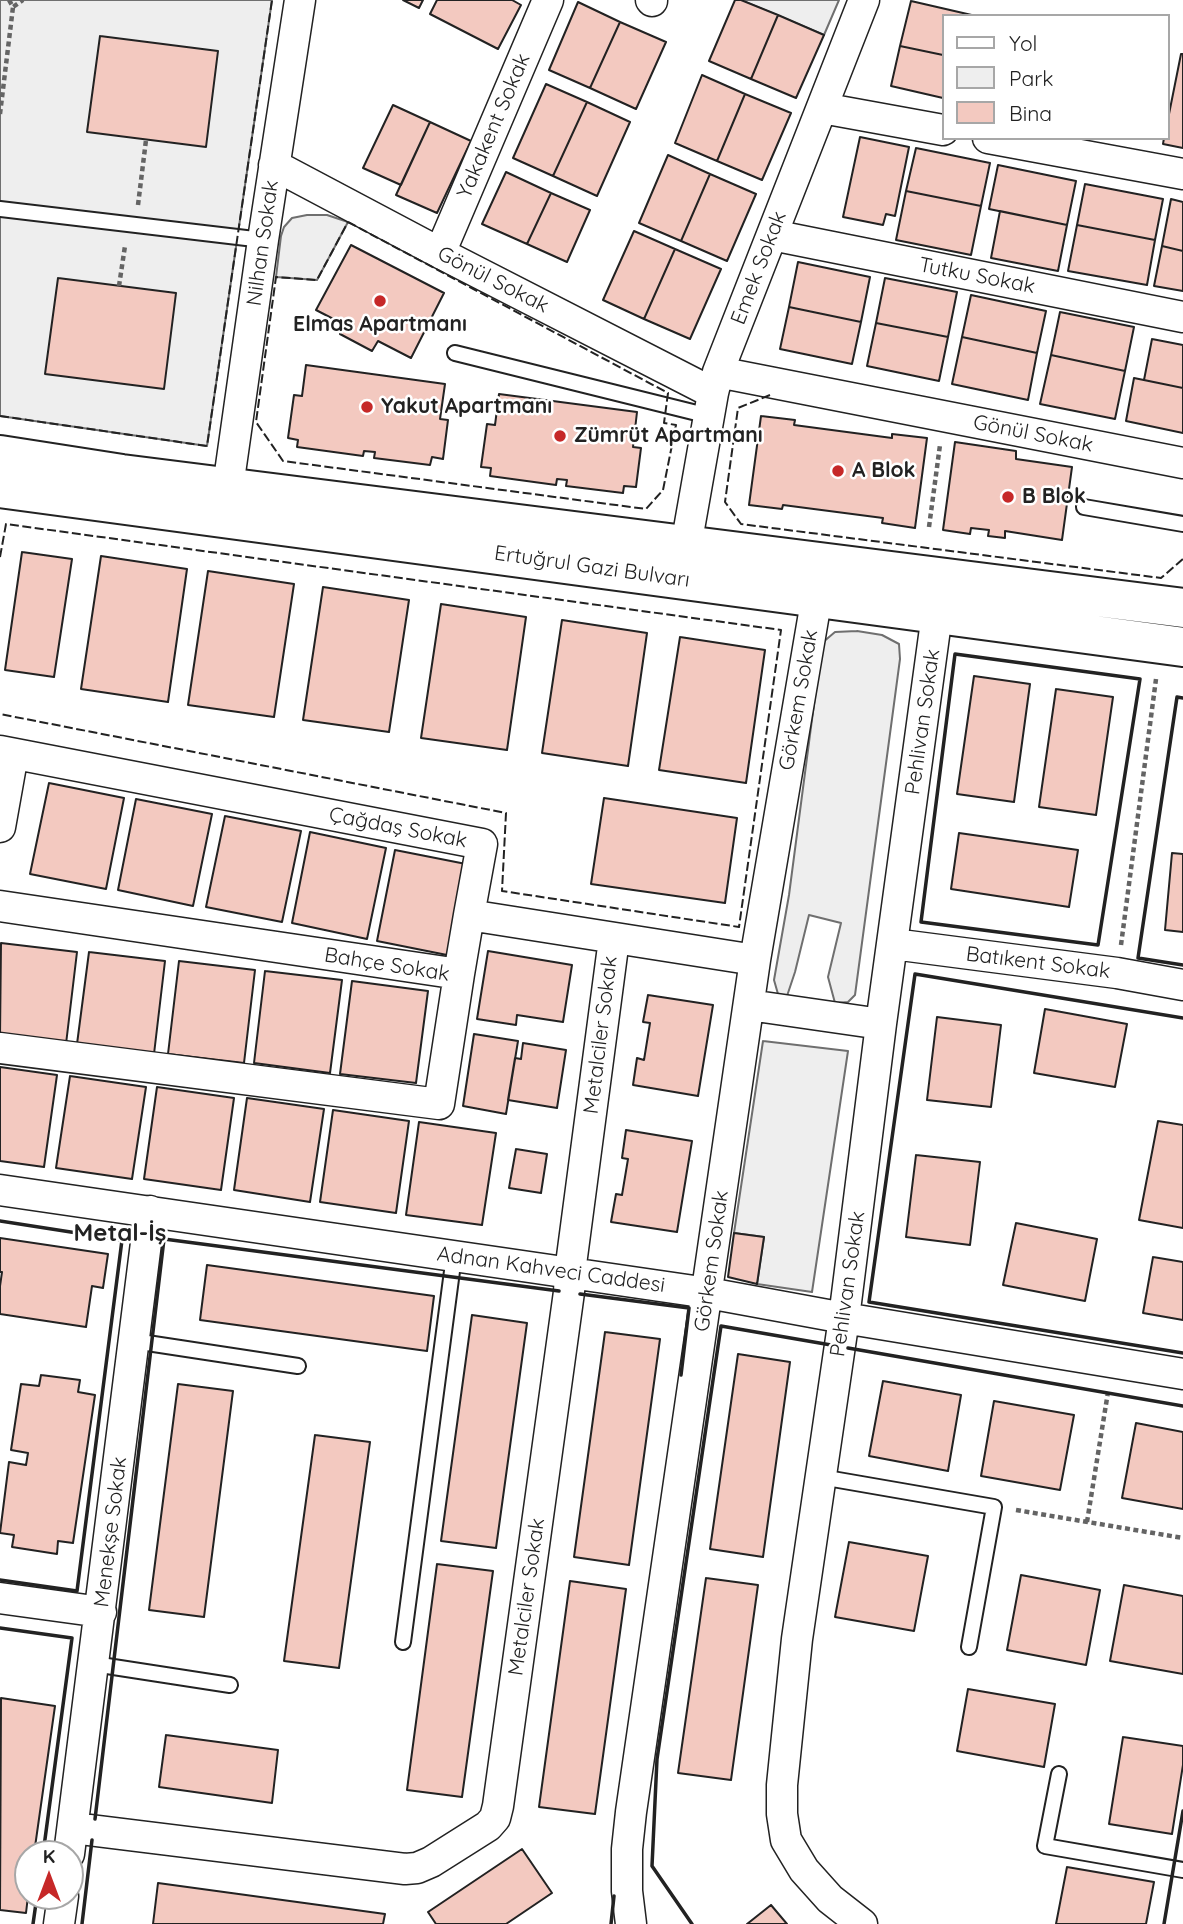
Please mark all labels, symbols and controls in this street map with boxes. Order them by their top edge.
legend [942,14,1169,140]
text: Yol [1009,30,1037,56]
street label: Yakakent Sokak [452,50,536,202]
text: Park [1009,65,1053,91]
text: Bina [1009,100,1052,126]
street label: Nilhan Sokak [242,178,284,308]
street label: Emek Sokak [726,208,792,328]
street label: Gönül Sokak [433,241,553,319]
street label: Tutku Sokak [917,252,1037,300]
marker: Elmas Apartmanı [372,293,388,309]
place label: Elmas Apartmanı [293,312,467,338]
place label: Yakut Apartmanı [381,394,552,420]
marker: Yakut Apartmanı [359,399,375,415]
street label: Gönül Sokak [971,410,1095,458]
place label: Zümrüt Apartmanı [574,423,763,449]
marker: Zümrüt Apartmanı [552,428,568,444]
place label: A Blok [852,458,916,484]
marker: A Blok [830,463,846,479]
place label: B Blok [1022,484,1086,510]
marker: B Blok [1000,489,1016,505]
street label: Ertuğrul Gazi Bulvarı [493,541,691,593]
street label: Görkem Sokak [774,628,824,772]
street label: Pehlivan Sokak [900,648,946,796]
street label: Çağdaş Sokak [327,802,469,854]
street label: Batıkent Sokak [964,942,1112,984]
street label: Bahçe Sokak [323,943,451,987]
street label: Metalciler Sokak [579,955,623,1115]
street label: Görkem Sokak [690,1189,734,1333]
street label: Pehlivan Sokak [825,1210,871,1358]
district label: Metal-İş [74,1220,166,1248]
street label: Adnan Kahveci Caddesi [435,1242,667,1298]
street label: Menekşe Sokak [89,1455,133,1609]
street label: Metalciler Sokak [503,1517,551,1677]
north arrow [14,1840,84,1910]
text: K [43,1844,55,1868]

